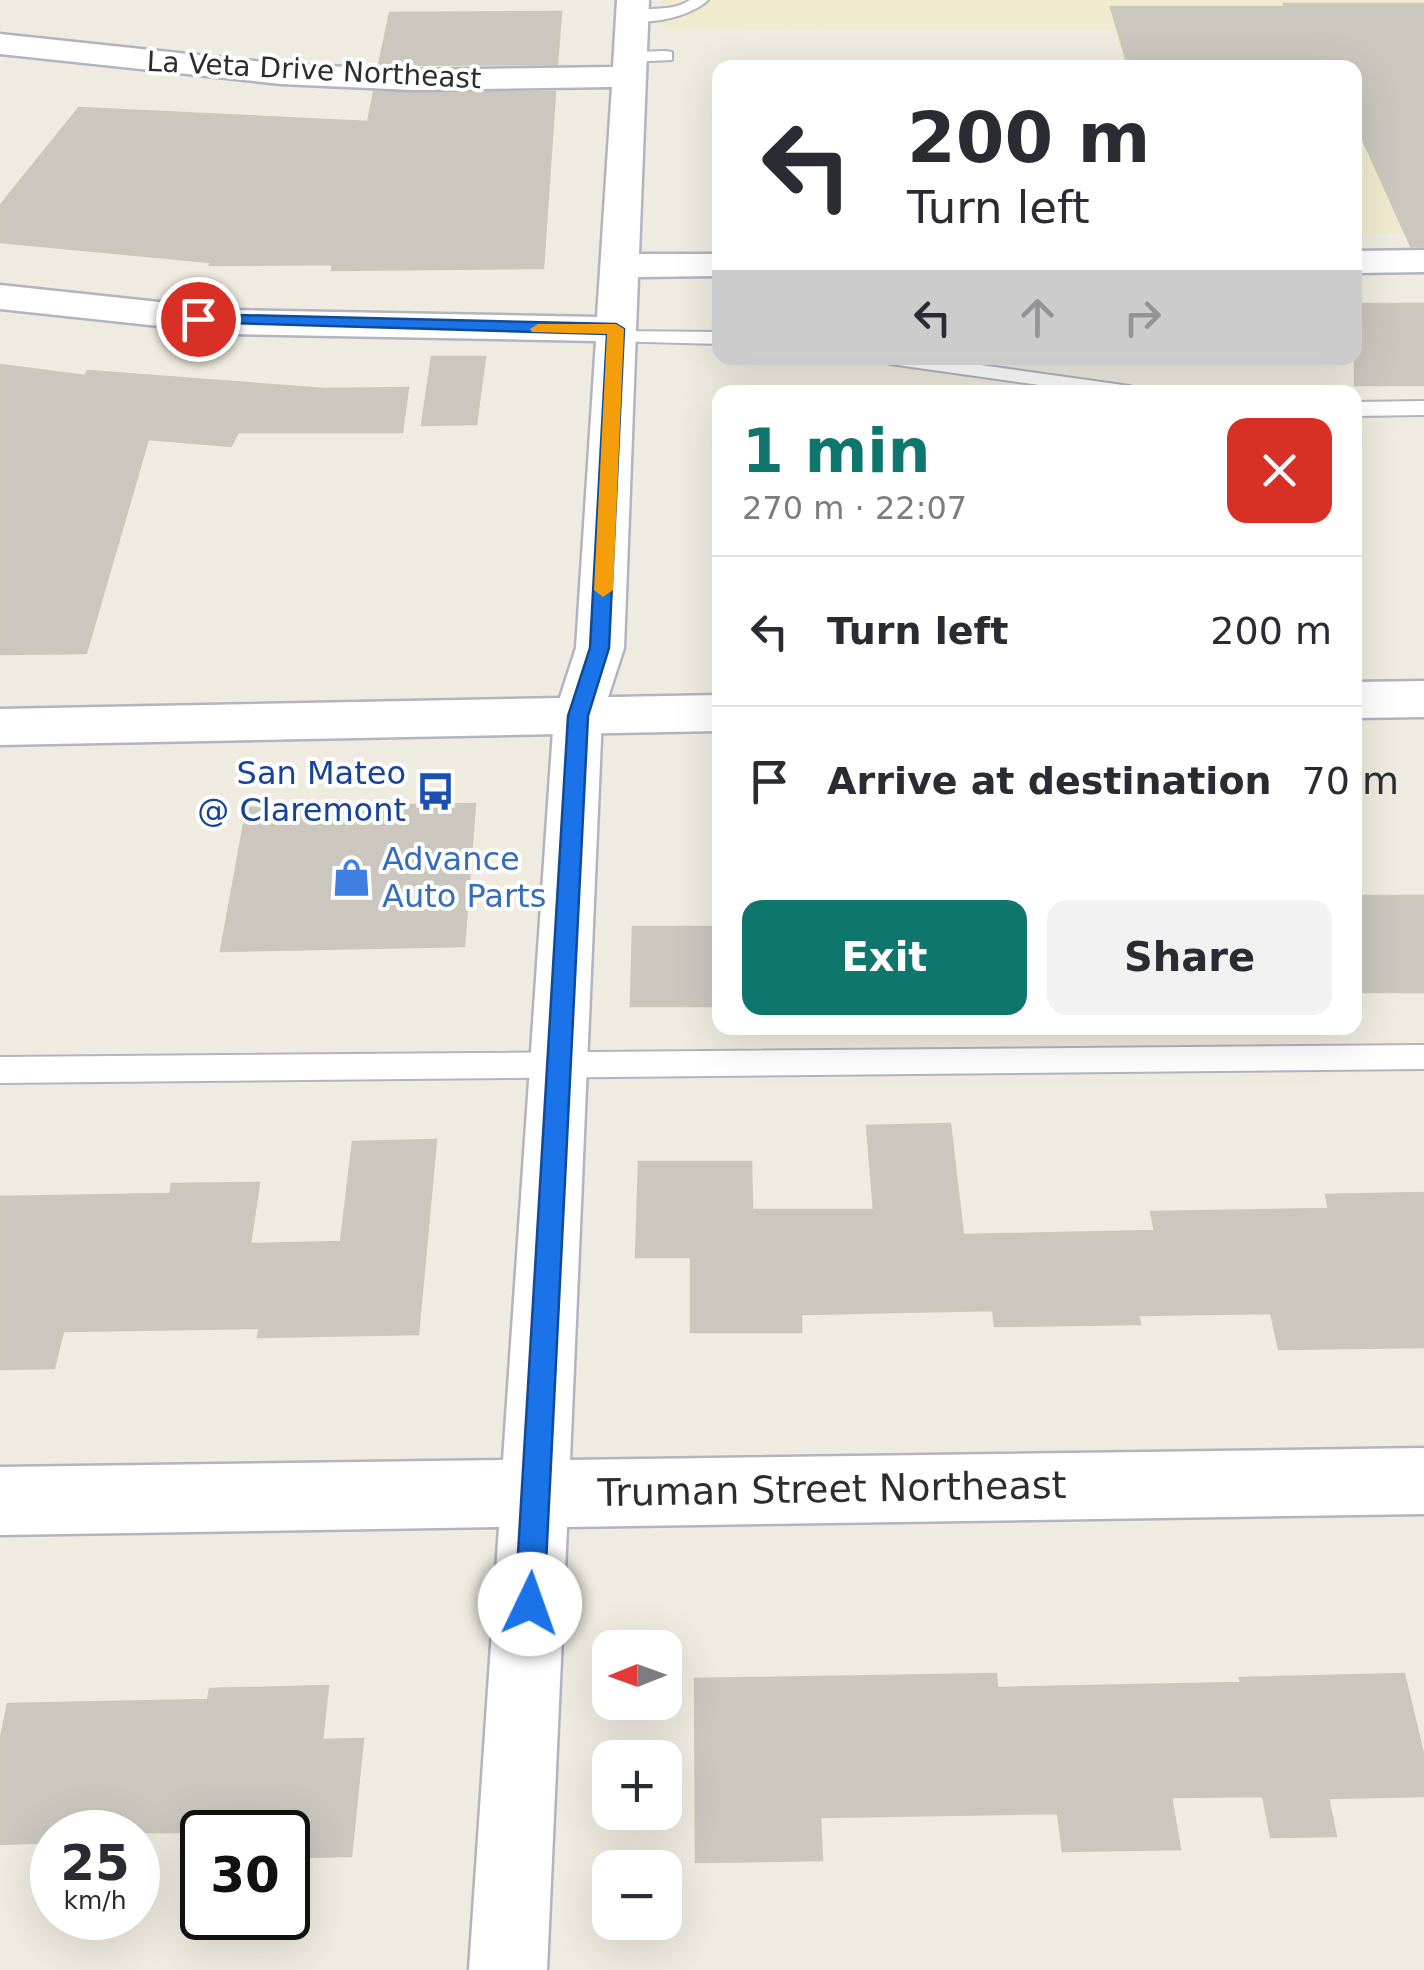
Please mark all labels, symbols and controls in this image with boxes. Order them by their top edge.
street label: La Veta Drive Northeast [146,45,482,95]
text: 200 m [907,97,1150,179]
icon: left [742,100,872,230]
text: Turn left [907,181,1090,234]
pin [156,277,241,362]
icon: left [905,290,960,345]
icon: ahead [1010,290,1065,345]
icon: right [1115,290,1170,345]
icon: arrive [171,292,226,347]
text: 1 min [742,416,930,486]
button: close [1227,418,1332,523]
text: 270 m · 22:07 [742,489,967,527]
icon: left [742,604,797,659]
text: Turn left [827,609,1008,653]
text: 200 m [1210,609,1332,653]
place label: San Mateo @ Claremont [197,754,406,829]
icon: arrive [742,754,797,809]
text: Arrive at destination [827,759,1272,803]
text: 70 m [1302,759,1399,803]
bus stop icon: San Mateo @ Claremont [415,770,457,812]
place label: Advance Auto Parts [382,840,546,915]
shop icon: Advance Auto Parts [331,856,373,898]
button: Exit [742,900,1027,1015]
button: Share [1047,900,1332,1015]
street label: Truman Street Northeast [596,1463,1067,1515]
position arrow [478,1552,582,1656]
north arrow [592,1630,682,1720]
map controls [592,1630,682,1940]
button: + [592,1740,682,1830]
speed limit sign: 30 [180,1810,310,1940]
text: 25 [60,1834,130,1892]
button: − [592,1850,682,1940]
text: km/h [63,1886,127,1915]

